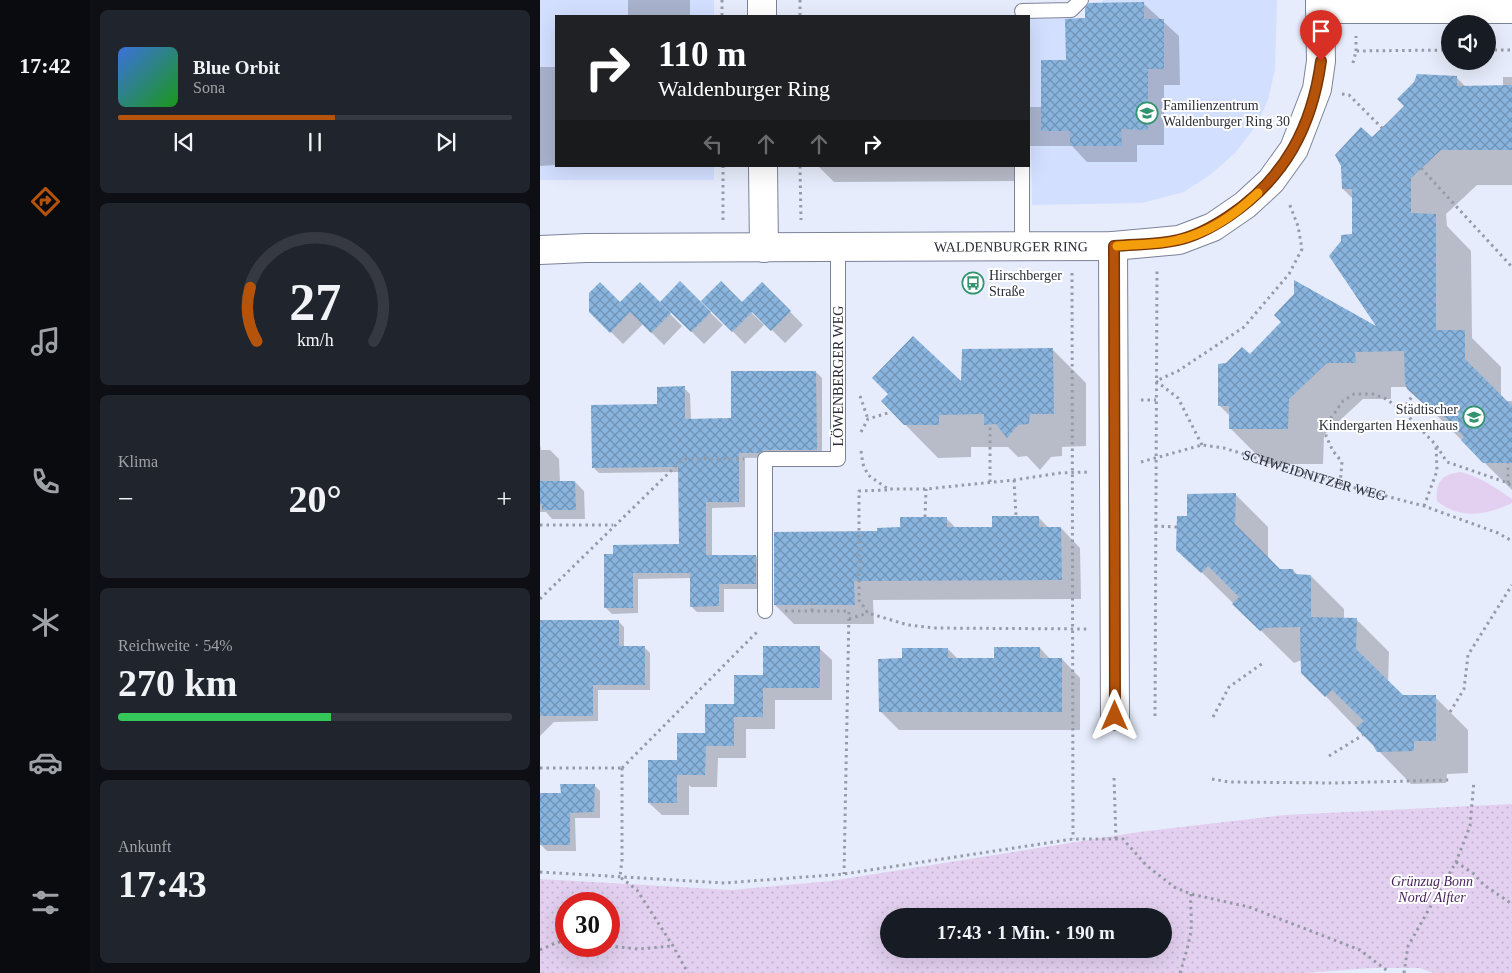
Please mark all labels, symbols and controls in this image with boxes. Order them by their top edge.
pin [1300,10,1342,61]
map controls [1441,15,1496,70]
button: sound [1441,15,1496,70]
icon: arrive [1307,17,1335,45]
icon: right [575,35,640,100]
text: 110 m [658,35,746,74]
text: 17:42 [19,53,71,78]
text: Blue Orbit [193,57,280,78]
text: Waldenburger Ring [658,76,830,101]
text: Sona [193,79,225,96]
place label: Familienzentrum Waldenburger Ring 30 [1163,98,1290,129]
school or university icon: Familienzentrum Waldenburger Ring 30 [1135,101,1159,125]
icon: previous [170,128,198,156]
icon: pause [301,128,329,156]
icon: next [432,128,460,156]
icon: left [699,130,727,158]
icon: ahead [752,130,780,158]
icon: ahead [805,130,833,158]
icon: right [858,130,886,158]
icon: directions [28,184,63,219]
street label: WALDENBURGER RING [934,239,1088,255]
place label: Hirschberger Straße [989,268,1062,299]
bus stop icon: Hirschberger Straße [961,271,985,295]
text: 27 [289,274,341,331]
street label: LÖWENBERGER WEG [830,306,846,446]
icon: music [28,324,63,359]
text: km/h [297,330,333,350]
place label: Städtischer Kindergarten Hexenhaus [1319,402,1458,433]
school or university icon: Städtischer Kindergarten Hexenhaus [1462,405,1486,429]
street label: SCHWEIDNITZER WEG [1241,447,1388,504]
text: Klima [118,453,158,470]
icon: phone [28,464,63,499]
text: 20° [288,478,342,520]
text: − [118,483,134,514]
text: + [496,483,512,514]
icon: climate [28,605,63,640]
text: Reichweite · 54% [118,637,233,654]
text: 270 km [118,662,237,704]
position arrow [1088,689,1140,741]
icon: car [28,745,63,780]
text: Ankunft [118,838,171,855]
text: 17:43 [118,863,207,905]
park label: Grünzug Bonn Nord/ Alfter [1391,874,1473,905]
icon: filters [28,885,63,920]
speed limit sign: 30 [555,892,620,957]
text: 17:43 · 1 Min. · 190 m [937,922,1115,943]

